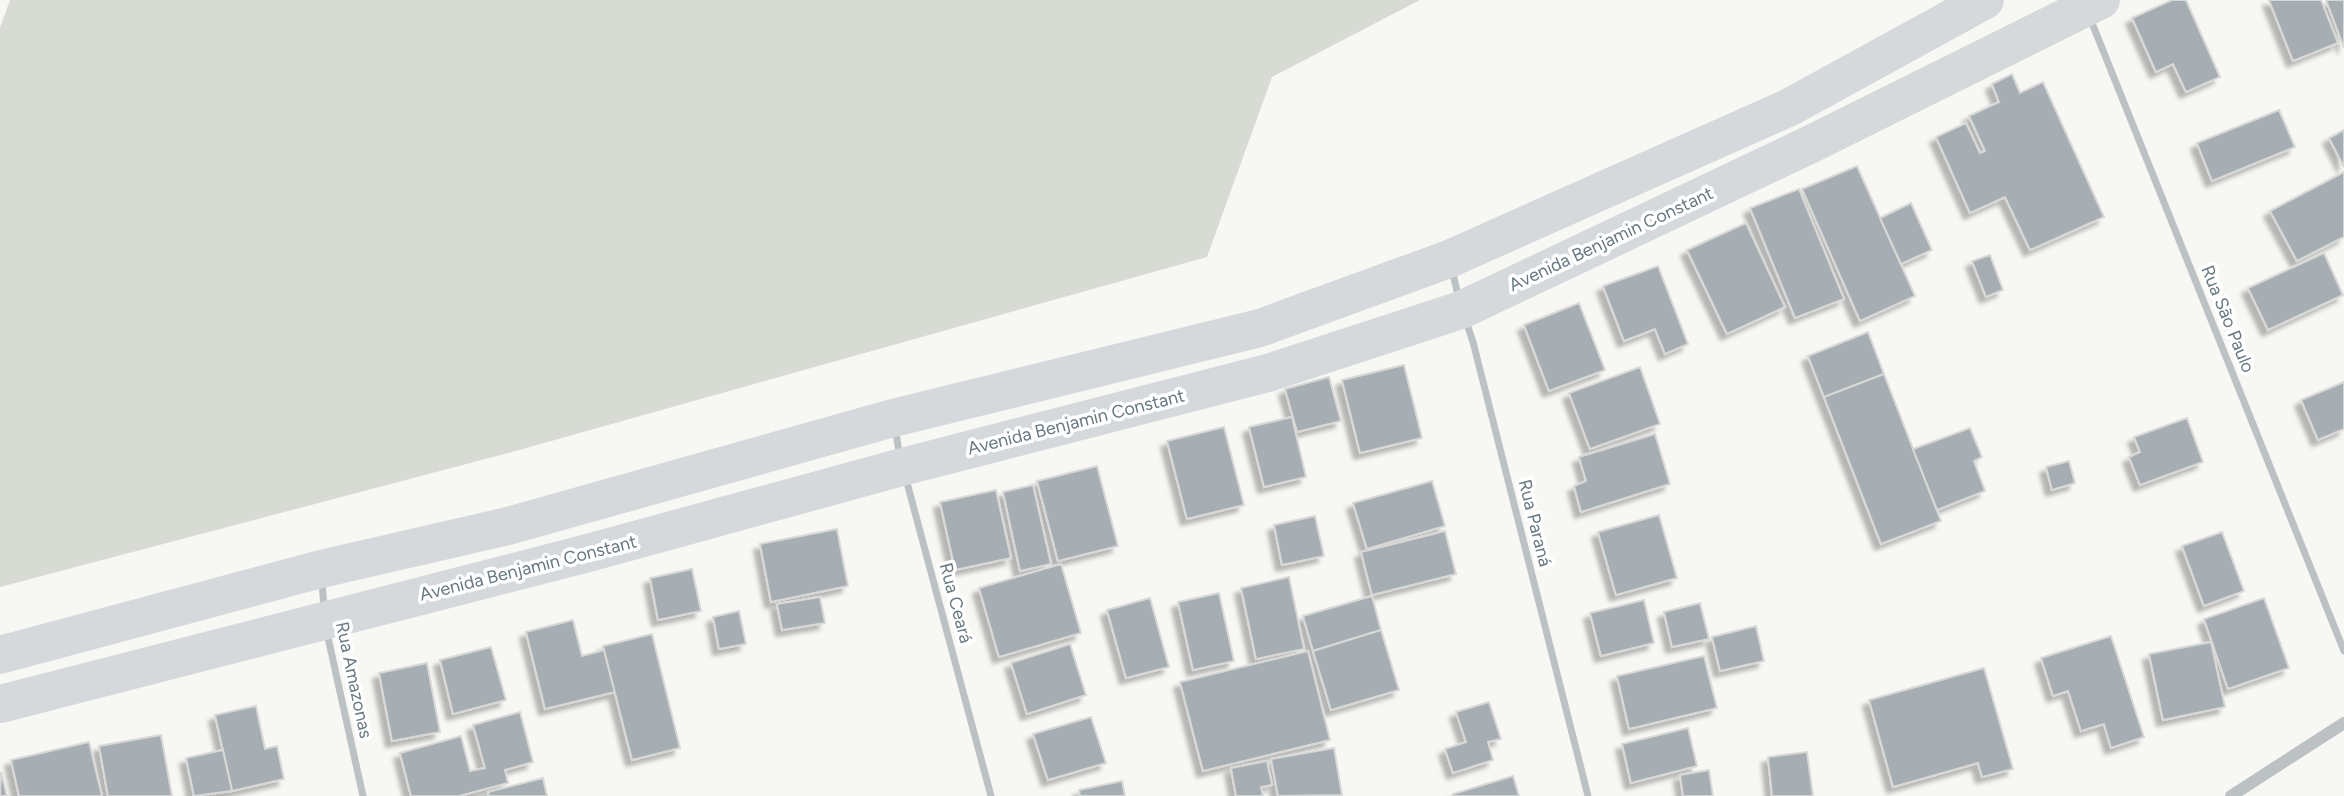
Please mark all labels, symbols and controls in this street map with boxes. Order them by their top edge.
street label: Avenida Benjamin Constant [1505,182,1717,296]
street label: Rua São Paulo [2196,262,2260,376]
street label: Avenida Benjamin Constant [965,384,1187,460]
street label: Rua Paraná [1514,477,1556,569]
street label: Avenida Benjamin Constant [417,530,639,606]
street label: Rua Ceará [935,560,977,646]
street label: Rua Amazonas [331,620,377,740]

